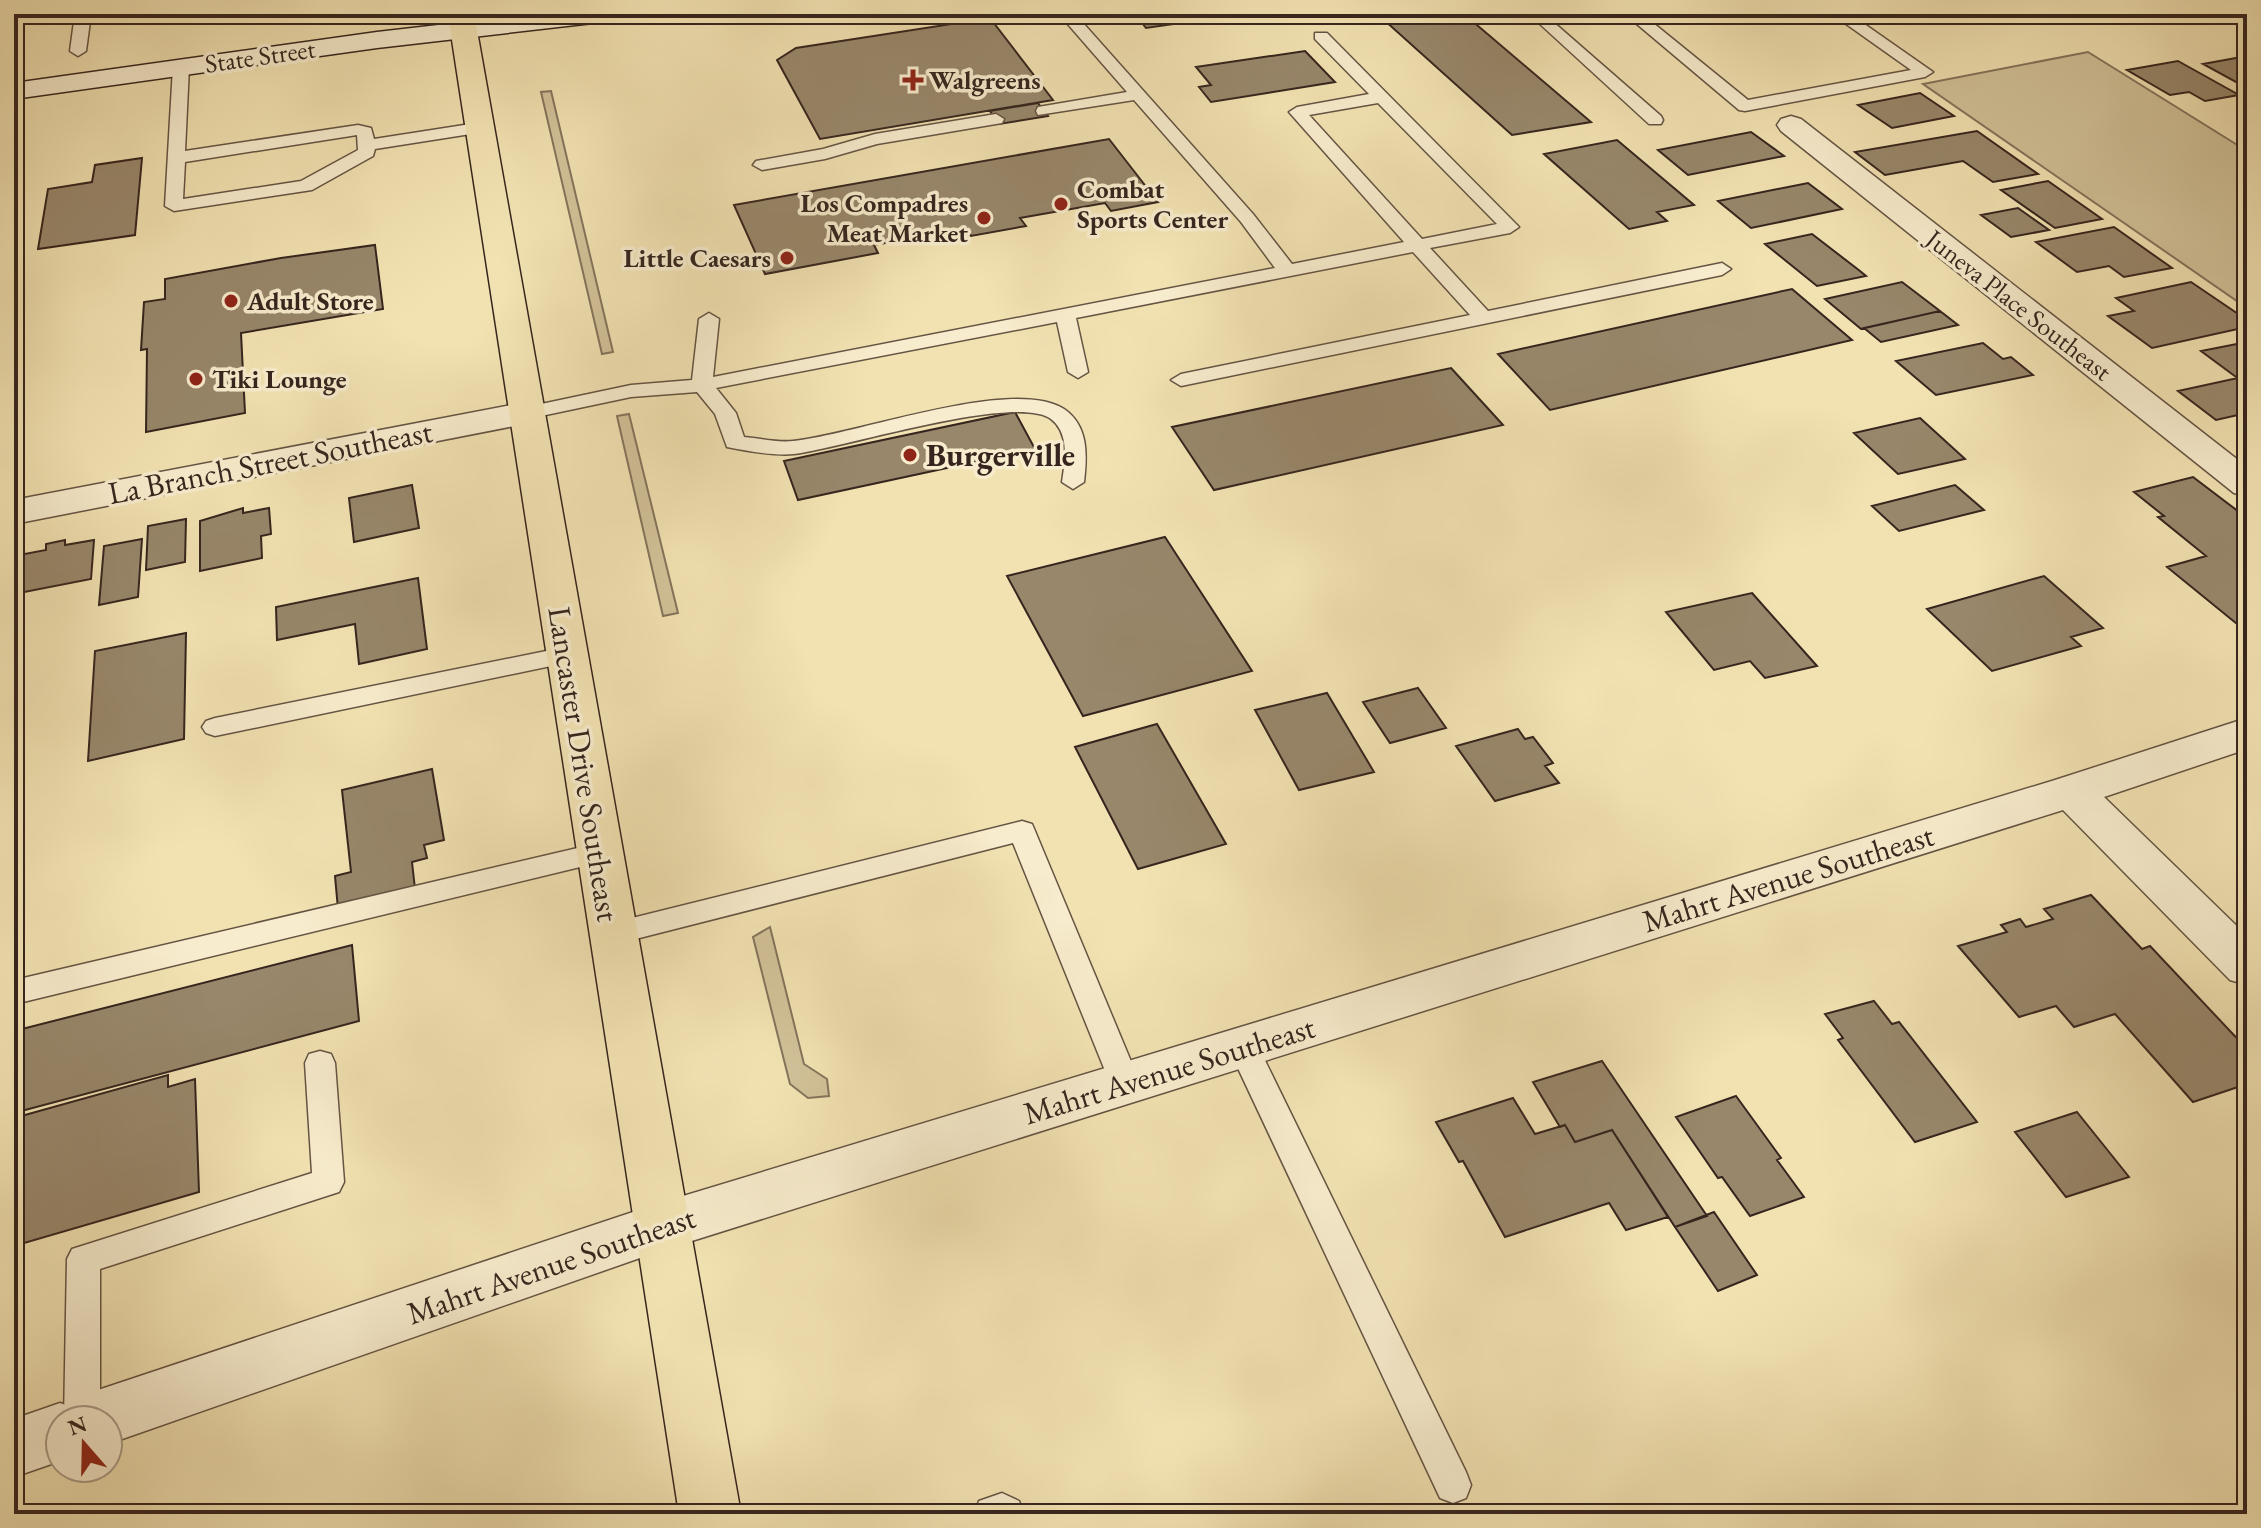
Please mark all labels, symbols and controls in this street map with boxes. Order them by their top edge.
street label: State Street [203,31,317,81]
place label: Walgreens [929,63,1041,97]
marker: Walgreens [904,71,922,89]
place label: Combat Sports Center [1077,172,1228,236]
place label: Los Compadres Meat Market [801,186,968,250]
marker: Combat Sports Center [1052,195,1070,213]
marker: Los Compadres Meat Market [975,209,993,227]
street label: Juneva Place Southeast [1918,221,2119,388]
place label: Little Caesars [623,241,771,275]
marker: Little Caesars [778,249,796,267]
place label: Adult Store [246,284,374,318]
marker: Adult Store [222,292,240,310]
place label: Tiki Lounge [212,362,347,396]
marker: Tiki Lounge [187,370,205,388]
street label: La Branch Street Southeast [104,410,436,514]
place label: Burgerville [926,434,1075,476]
marker: Burgerville [901,446,919,464]
street label: Lancaster Drive Southeast [538,604,630,924]
street label: Mahrt Avenue Southeast [1637,814,1939,942]
street label: Mahrt Avenue Southeast [1018,1006,1320,1134]
street label: Mahrt Avenue Southeast [401,1196,701,1334]
north arrow [44,1404,124,1484]
text: N [64,1409,91,1442]

